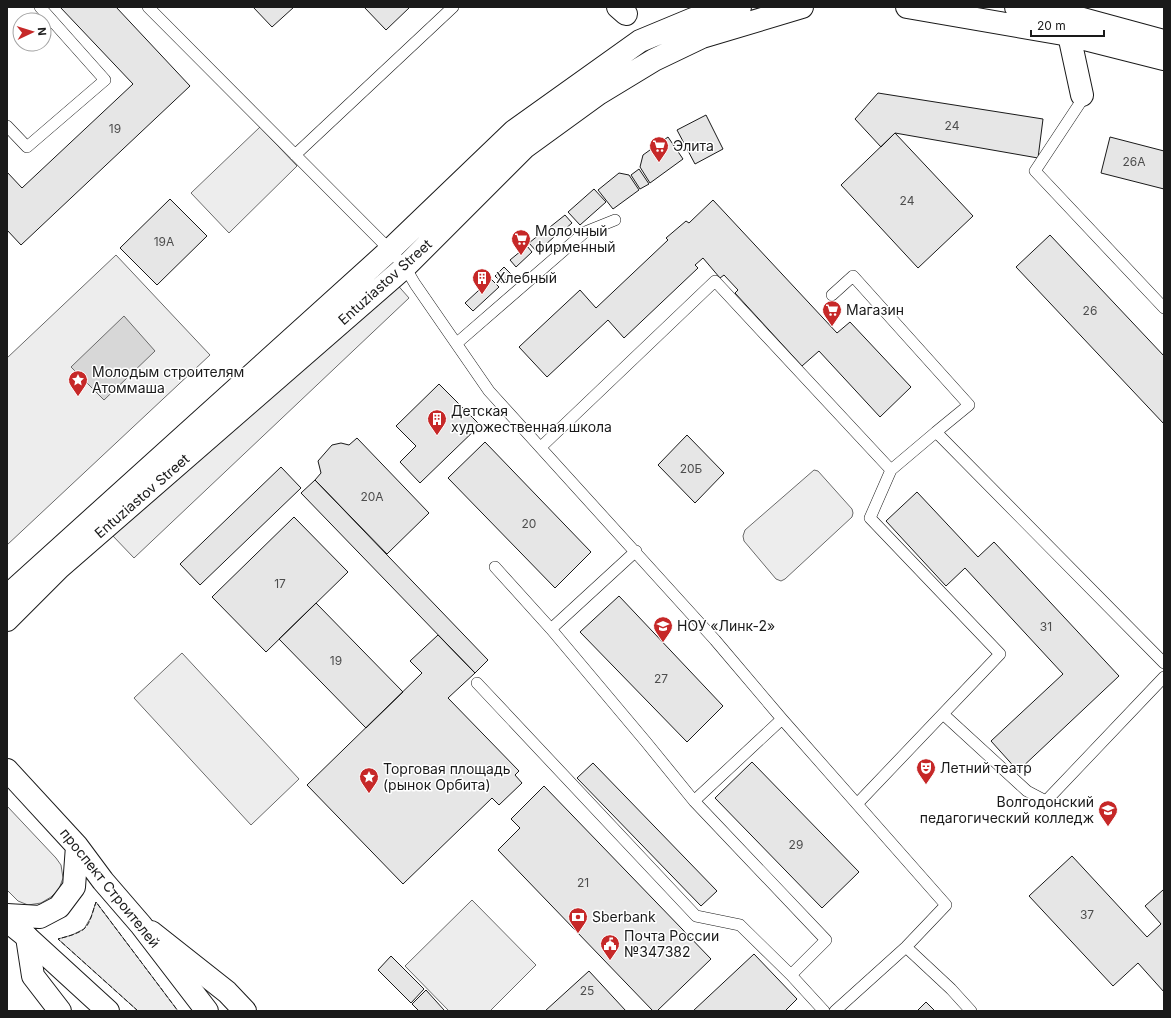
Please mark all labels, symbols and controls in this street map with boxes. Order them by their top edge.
north arrow [12,12,52,52]
scale bar [1031,12,1104,38]
text: 20 m [1037,18,1066,33]
text: N [35,27,49,36]
house number: 24 [945,118,960,133]
house number: 19 [109,121,121,136]
supermarket icon: Элита [648,135,670,163]
place label: Элита [673,137,714,154]
house number: 26А [1122,154,1146,169]
house number: 24 [900,193,915,208]
place label: Молочный фирменный [535,222,616,255]
supermarket icon: Молочный фирменный [510,228,532,256]
house number: 19А [154,234,174,249]
street label: Entuziastov Street [334,235,435,328]
building icon: Хлебный [471,267,493,295]
place label: Хлебный [496,269,557,286]
supermarket icon: Магазин [821,299,843,327]
place label: Магазин [846,301,904,318]
house number: 26 [1083,303,1097,318]
place label: Молодым строителям Атоммаша [92,363,244,396]
place icon: Молодым строителям Атоммаша [67,369,89,397]
place label: Детская художественная школа [451,402,612,435]
building icon: Детская художественная школа [426,408,448,436]
street label: Entuziastov Street [91,450,193,541]
house number: 20Б [680,461,703,476]
house number: 20А [360,489,384,504]
house number: 20 [522,516,536,531]
house number: 17 [274,576,286,591]
school or university icon: НОУ «Линк-2» [652,615,674,643]
place label: НОУ «Линк-2» [677,617,775,634]
house number: 31 [1040,619,1052,634]
house number: 19 [330,653,342,668]
house number: 27 [654,671,668,686]
theatre icon: Летний театр [915,757,937,785]
place label: Летний театр [940,759,1032,776]
place label: Торговая площадь (рынок Орбита) [383,760,511,793]
place icon: Торговая площадь (рынок Орбита) [358,766,380,794]
place label: Волгодонский педагогический колледж [920,793,1094,826]
school or university icon: Волгодонский педагогический колледж [1097,799,1119,827]
street label: проспект Строителей [57,825,164,951]
house number: 29 [789,837,803,852]
house number: 21 [577,875,589,890]
bank icon: Sberbank [567,906,589,934]
house number: 37 [1080,907,1094,922]
place label: Sberbank [592,908,656,925]
place label: Почта России №347382 [624,927,719,960]
public building icon: Почта России №347382 [599,933,621,961]
house number: 25 [580,983,594,998]

